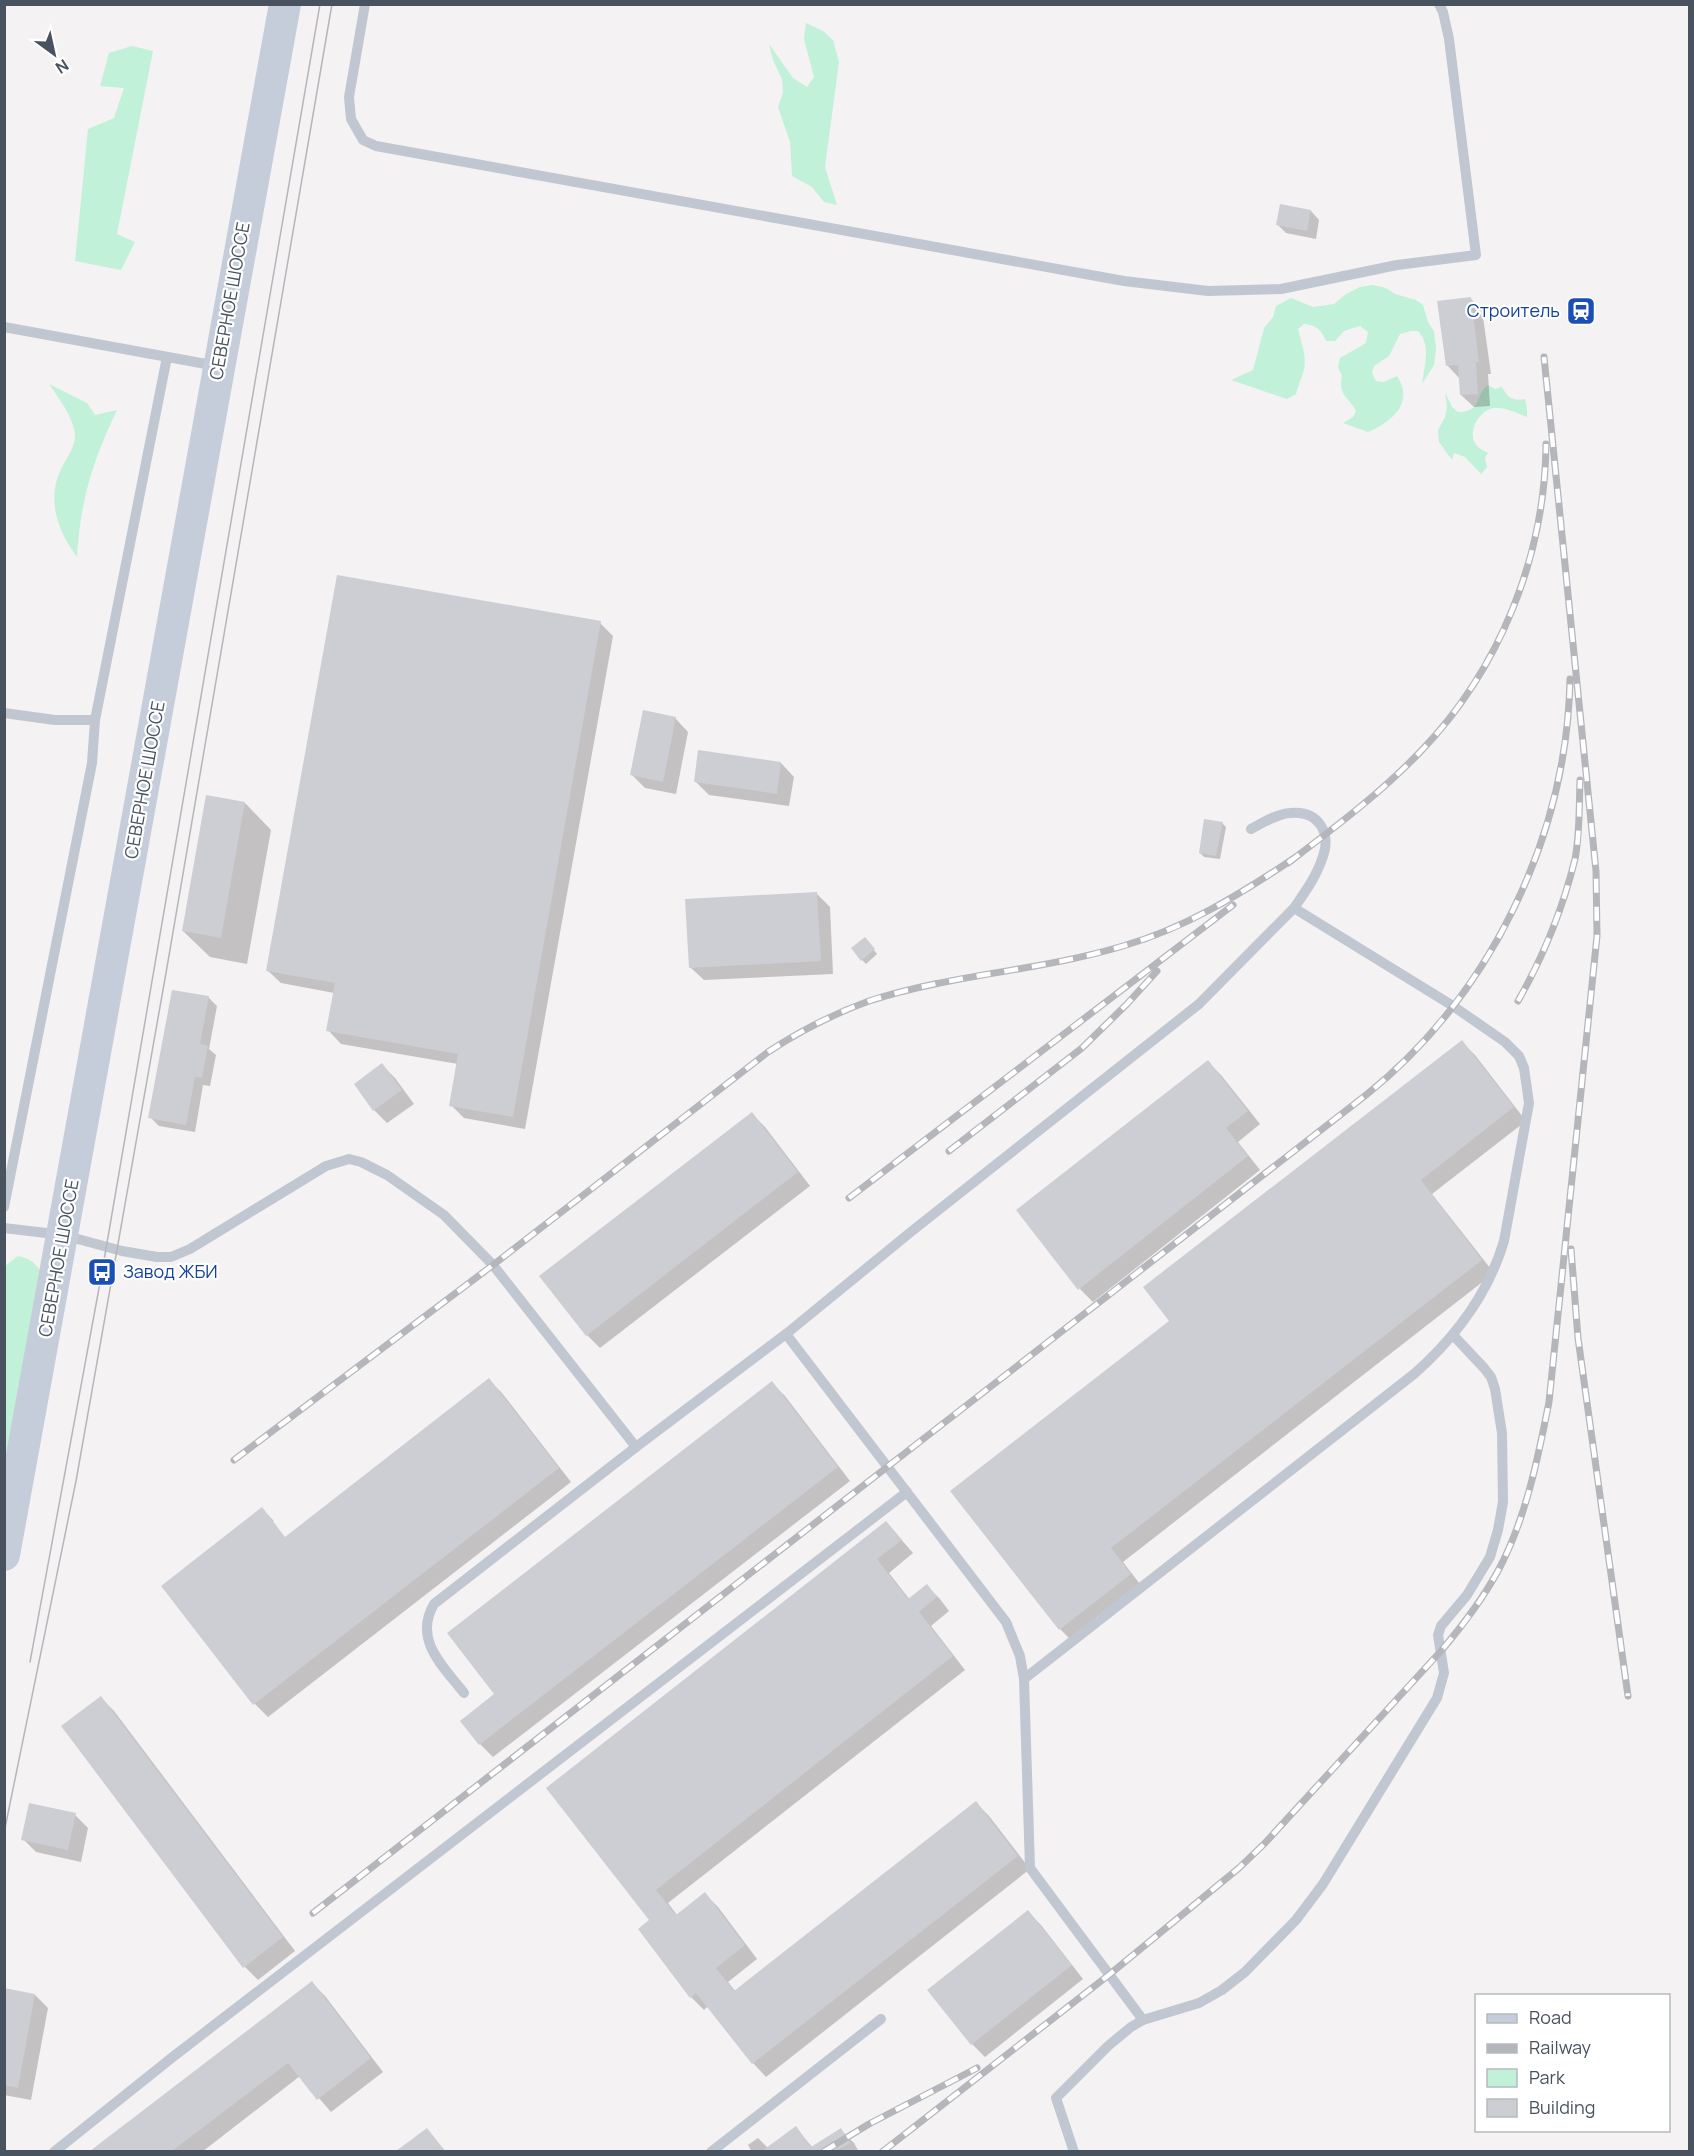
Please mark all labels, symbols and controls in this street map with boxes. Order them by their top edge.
north arrow [24,24,84,84]
text: N [51,54,73,79]
street label: СЕВЕРНОЕ ШОССЕ [203,220,255,382]
station icon: Строитель [1565,295,1597,327]
place label: Строитель [1467,298,1560,322]
street label: СЕВЕРНОЕ ШОССЕ [118,699,170,861]
street label: СЕВЕРНОЕ ШОССЕ [32,1177,84,1339]
bus stop icon: Завод ЖБИ [86,1256,118,1288]
place label: Завод ЖБИ [123,1259,218,1283]
legend [1475,1994,1670,2132]
text: Road [1529,2005,1572,2029]
text: Railway [1529,2035,1591,2059]
text: Park [1529,2065,1566,2089]
text: Building [1529,2095,1595,2119]

